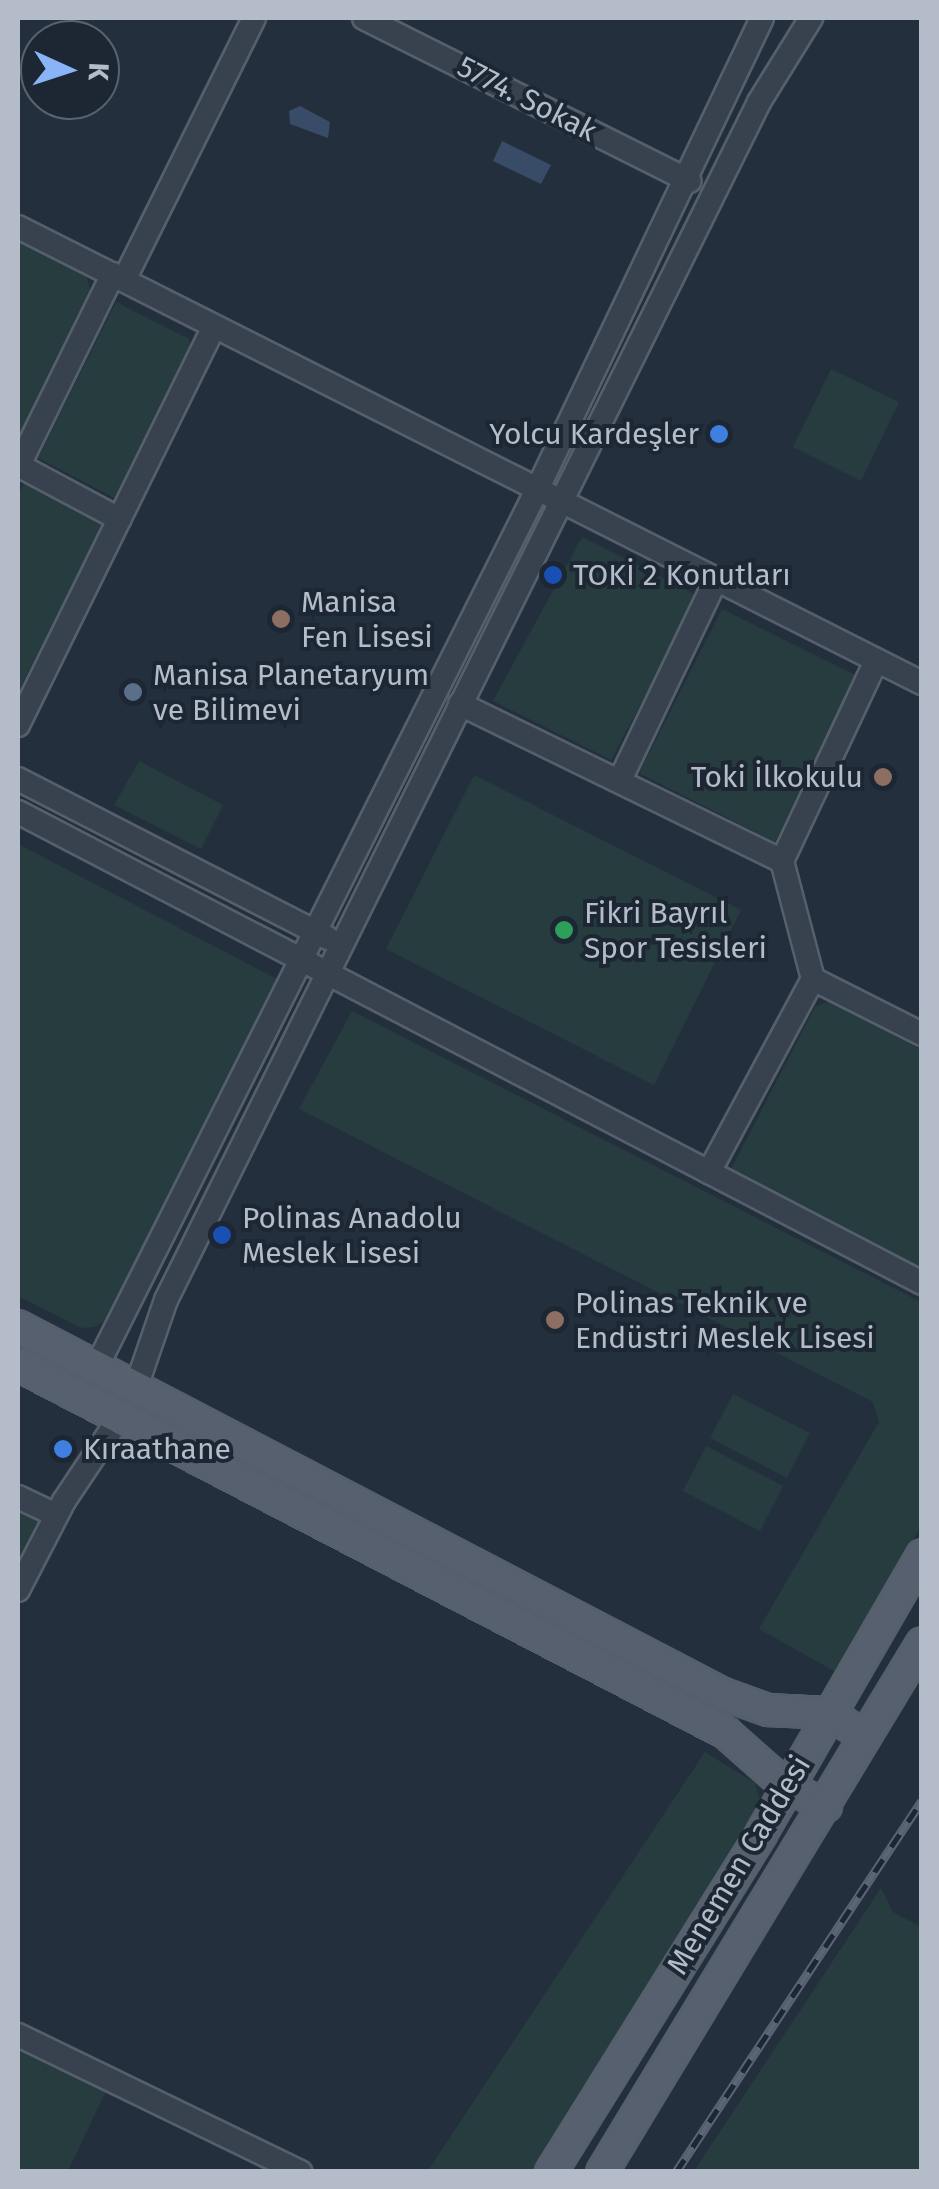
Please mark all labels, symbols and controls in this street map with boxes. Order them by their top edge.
north arrow [20,20,120,120]
street label: 5774. Sokak [451,49,603,149]
text: K [82,62,115,81]
place label: Yolcu Kardeşler [489,416,699,452]
marker: Yolcu Kardeşler [708,423,730,445]
place label: TOKİ 2 Konutları [573,557,791,593]
marker: TOKİ 2 Konutları [542,564,564,586]
place label: Manisa Fen Lisesi [301,584,433,654]
marker: Manisa Fen Lisesi [270,608,292,630]
place label: Manisa Planetaryum ve Bilimevi [153,657,429,728]
marker: Manisa Planetaryum ve Bilimevi [122,681,144,703]
place label: Toki İlkokulu [691,759,863,795]
marker: Toki İlkokulu [872,766,894,788]
place label: Fikri Bayrıl Spor Tesisleri [584,895,767,966]
marker: Fikri Bayrıl Spor Tesisleri [553,919,575,941]
place label: Polinas Anadolu Meslek Lisesi [242,1200,462,1270]
marker: Polinas Anadolu Meslek Lisesi [211,1224,233,1246]
place label: Polinas Teknik ve Endüstri Meslek Lisesi [575,1285,875,1356]
marker: Polinas Teknik ve Endüstri Meslek Lisesi [544,1309,566,1331]
place label: Kıraathane [83,1431,231,1467]
marker: Kıraathane [52,1438,74,1460]
street label: Menemen Caddesi [660,1749,818,1981]

